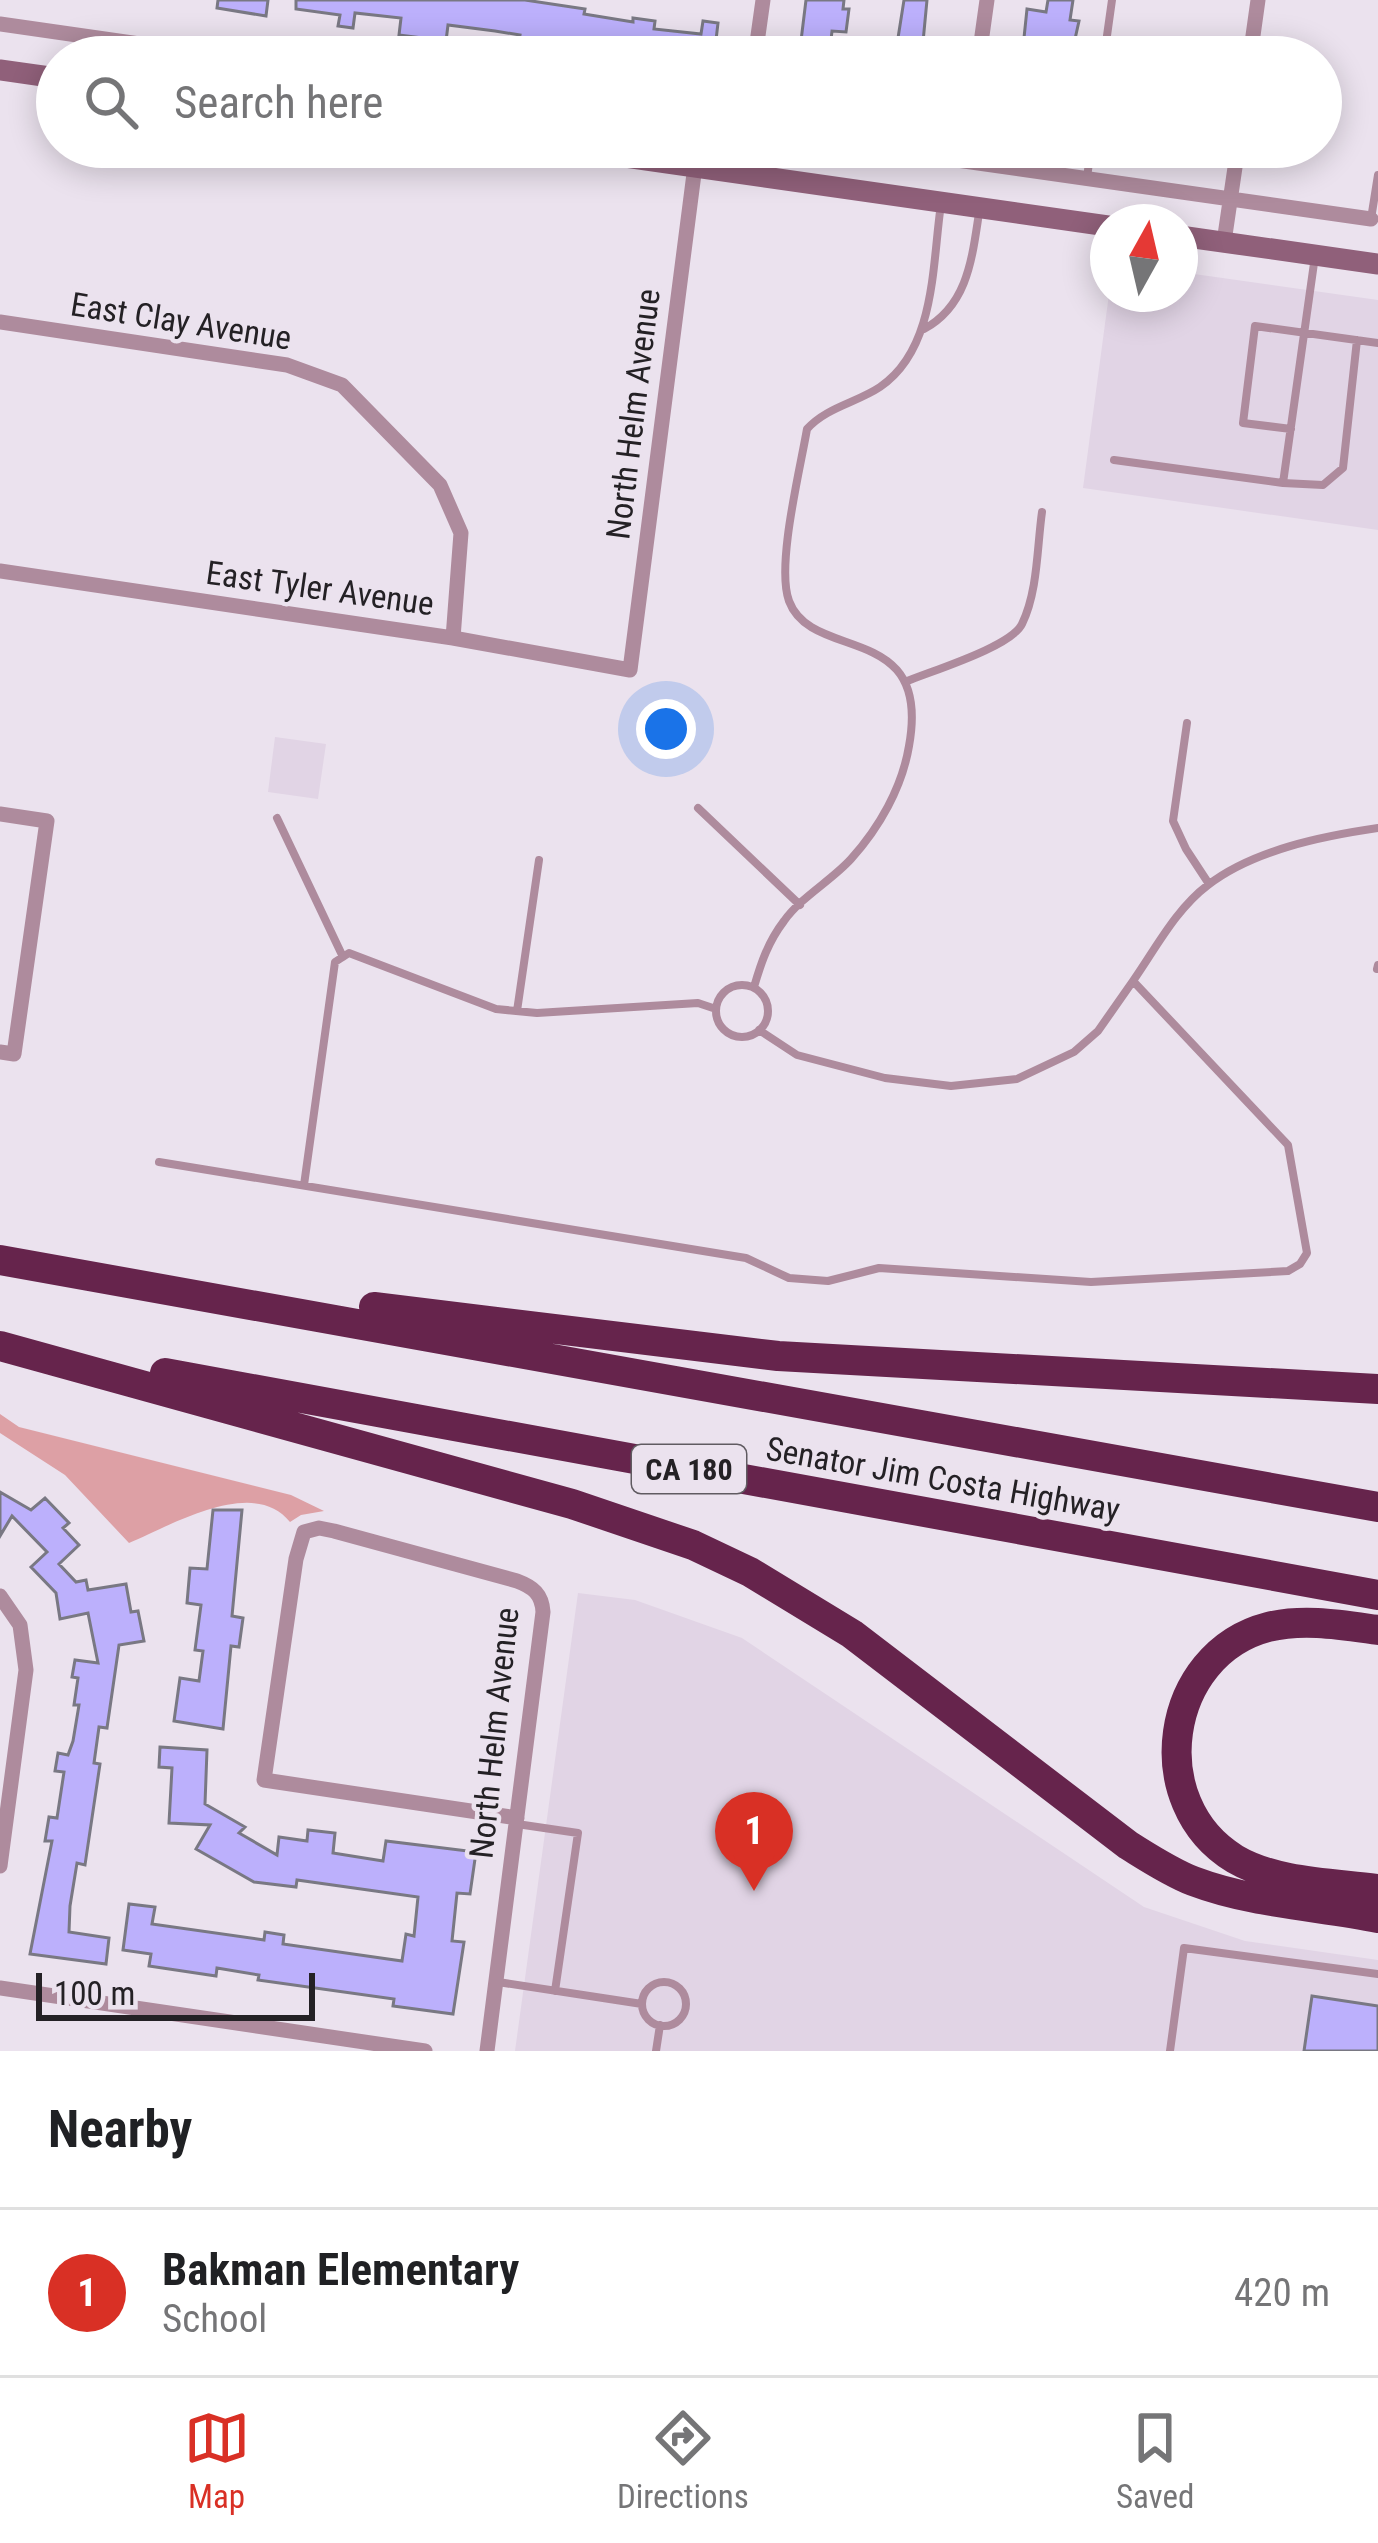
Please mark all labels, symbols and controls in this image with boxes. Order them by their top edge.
search box [36,36,1342,168]
icon: search [78,69,144,135]
text: Search here [174,76,383,129]
north arrow [1090,204,1198,312]
street label: East Clay Avenue [68,284,294,358]
street label: North Helm Avenue [598,287,668,541]
street label: East Tyler Avenue [204,553,436,623]
your location [636,699,696,759]
street label: Senator Jim Costa Highway [763,1429,1123,1529]
road number: CA 180 [632,1445,746,1493]
street label: North Helm Avenue [461,1606,527,1860]
pin: 1 [715,1792,793,1891]
scale bar [36,1967,315,2020]
text: 100 m [54,1974,135,2013]
text: Nearby [48,2100,192,2159]
text: Bakman Elementary [162,2243,519,2296]
text: 1 [77,2270,97,2316]
text: 420 m [1234,2270,1330,2316]
text: School [162,2296,267,2342]
tab: Map [184,2405,250,2516]
tab: Directions [617,2405,749,2516]
tab: Saved [1116,2405,1194,2516]

